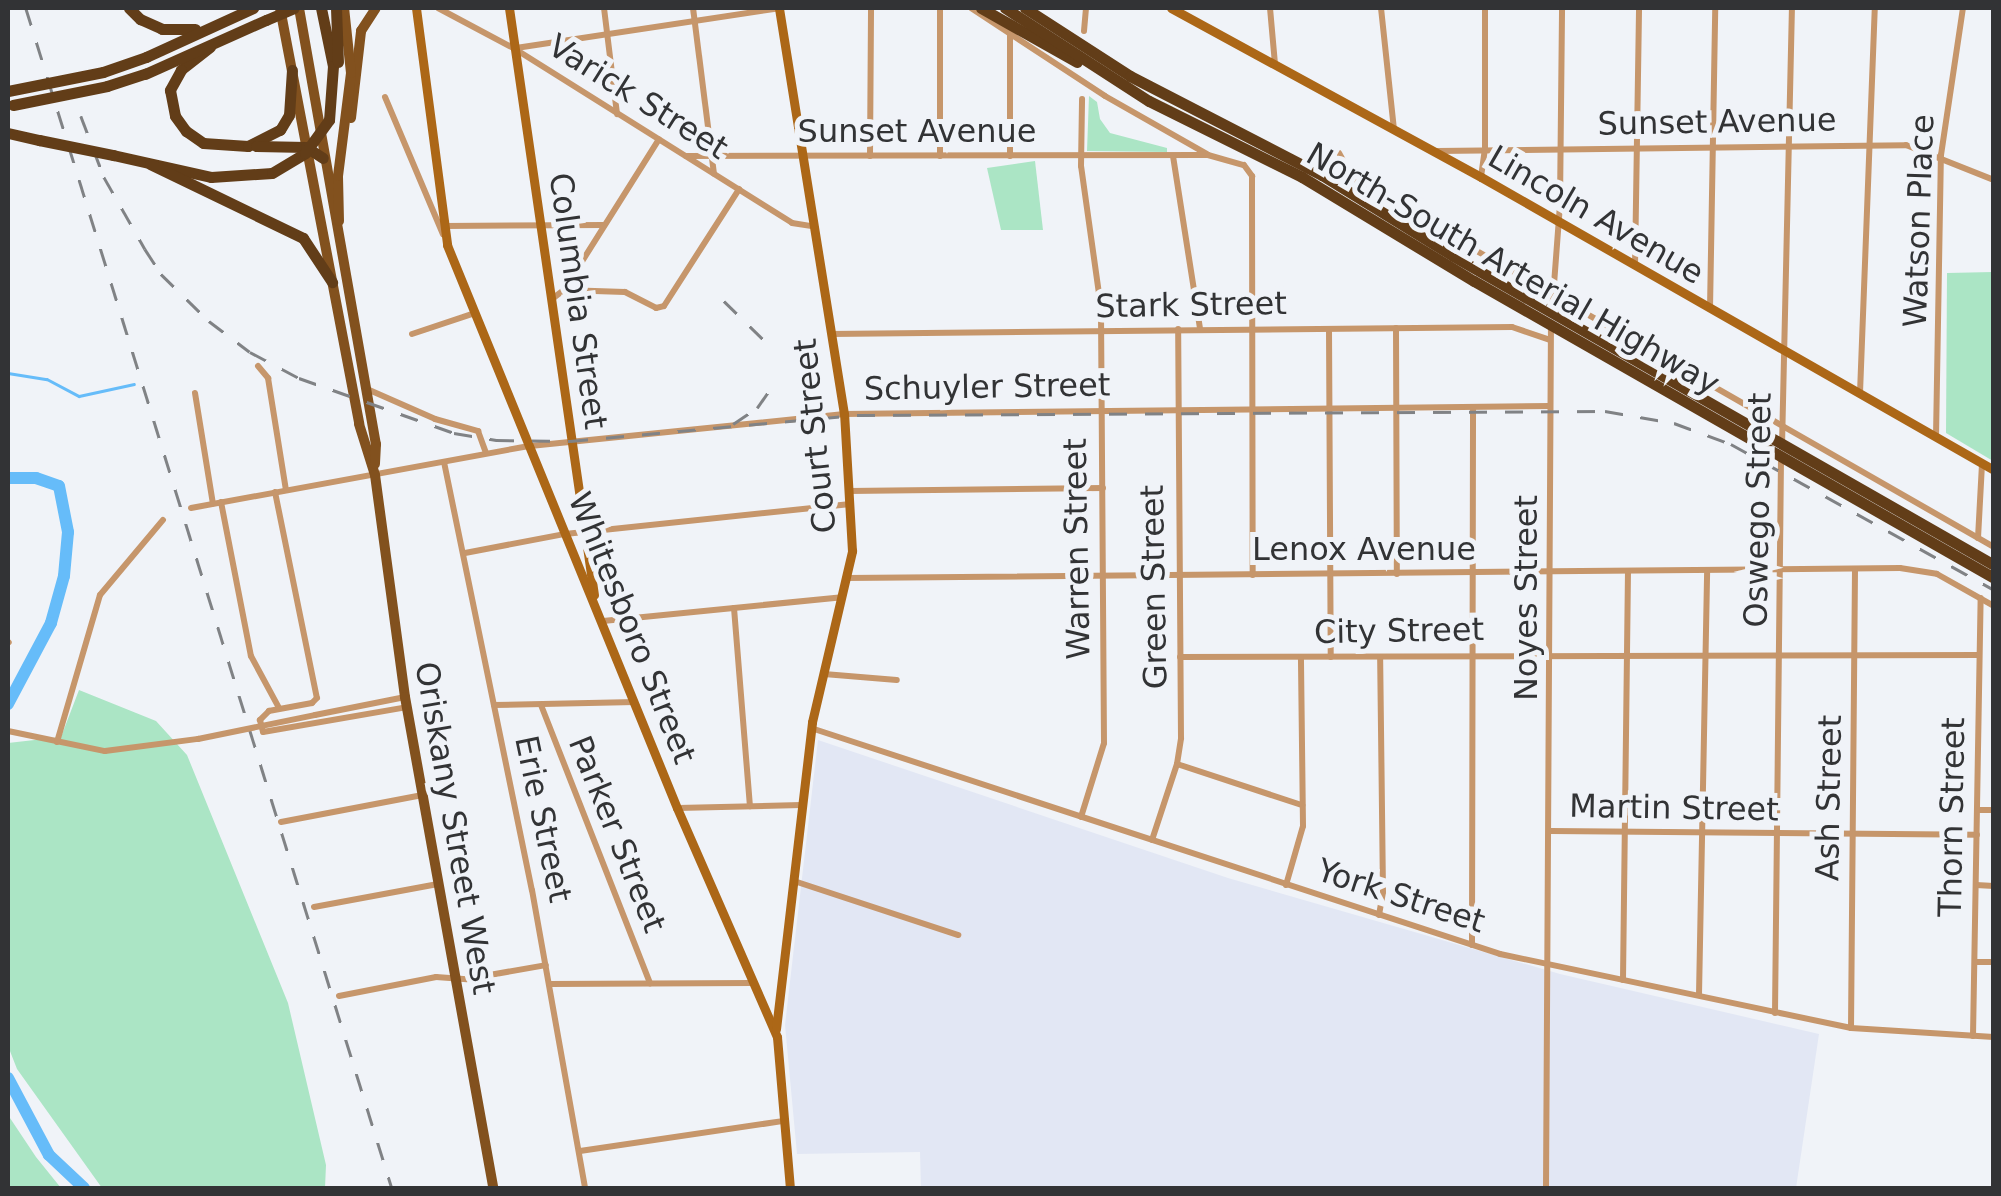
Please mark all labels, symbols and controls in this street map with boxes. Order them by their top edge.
street label: Varick Street [541,27,735,167]
street label: Sunset Avenue [1597,101,1837,143]
street label: Sunset Avenue [798,112,1036,150]
street label: Watson Place [1896,114,1942,328]
street label: North-South Arterial Highway [1300,135,1726,403]
street label: Lincoln Avenue [1481,138,1711,292]
street label: Columbia Street [541,170,615,432]
street label: Stark Street [1095,284,1287,326]
street label: Court Street [786,337,844,535]
street label: Schuyler Street [863,366,1111,408]
street label: Oswego Street [1737,392,1779,628]
street label: Warren Street [1056,438,1098,660]
street label: Green Street [1133,485,1175,689]
street label: Whitesboro Street [560,487,704,769]
street label: Noyes Street [1507,495,1545,701]
street label: Lenox Avenue [1252,530,1476,568]
street label: City Street [1314,610,1484,652]
street label: Oriskany Street West [407,659,503,997]
street label: Ash Street [1808,715,1850,881]
street label: Thorn Street [1931,717,1973,917]
street label: Parker Street [560,730,674,938]
street label: Erie Street [507,732,579,906]
street label: Martin Street [1569,787,1779,829]
street label: York Street [1312,851,1490,941]

